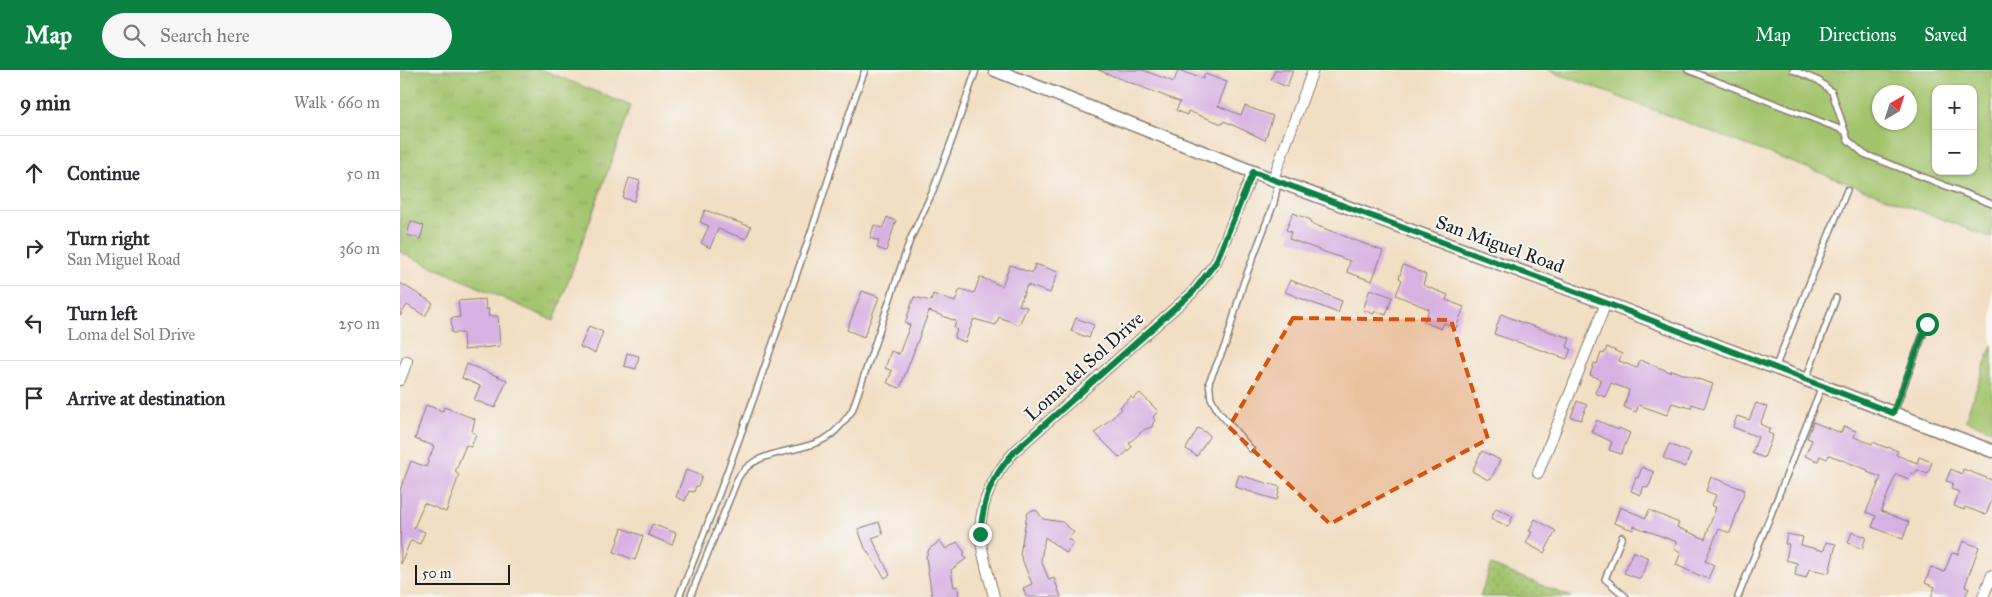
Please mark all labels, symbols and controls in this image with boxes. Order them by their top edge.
search box [102,13,452,58]
text: Map [25,20,72,50]
icon: search [120,21,148,49]
text: Search here [160,24,250,47]
text: Map [1755,24,1791,46]
text: Directions [1819,24,1896,46]
text: Saved [1924,24,1967,46]
north arrow [1872,85,1917,130]
map controls [1932,85,1977,175]
button: + [1932,85,1977,130]
text: 9 min [20,90,71,116]
text: Walk · 660 m [294,93,380,112]
button: − [1932,130,1977,175]
icon: ahead [20,159,48,187]
text: Continue [67,162,140,185]
text: 50 m [346,164,380,183]
street label: San Miguel Road [1432,210,1568,279]
text: Turn right [67,227,150,250]
icon: right [20,234,48,262]
text: 360 m [339,239,380,258]
text: San Miguel Road [67,250,181,269]
text: Turn left [67,302,137,325]
street label: Loma del Sol Drive [1020,306,1148,425]
icon: left [20,309,48,337]
route start [1916,313,1939,336]
text: 250 m [339,314,380,333]
text: Loma del Sol Drive [67,325,195,344]
icon: arrive [20,384,48,412]
text: Arrive at destination [67,387,225,410]
route end [969,523,992,546]
scale bar [415,562,510,585]
text: 50 m [422,565,451,582]

